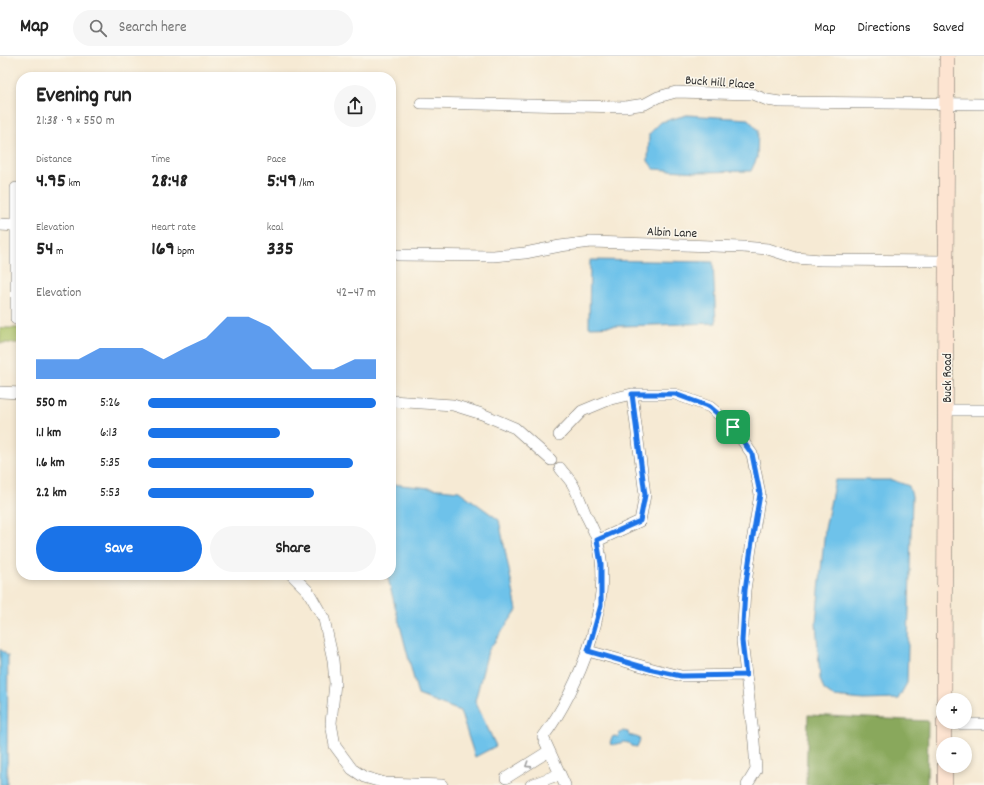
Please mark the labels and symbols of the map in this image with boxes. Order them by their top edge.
street label: Buck Hill Place [684,72,755,95]
street label: Albin Lane [646,223,698,244]
street label: Buck Road [939,353,958,403]
pin [716,410,750,444]
one-way arrow [525,760,532,767]

